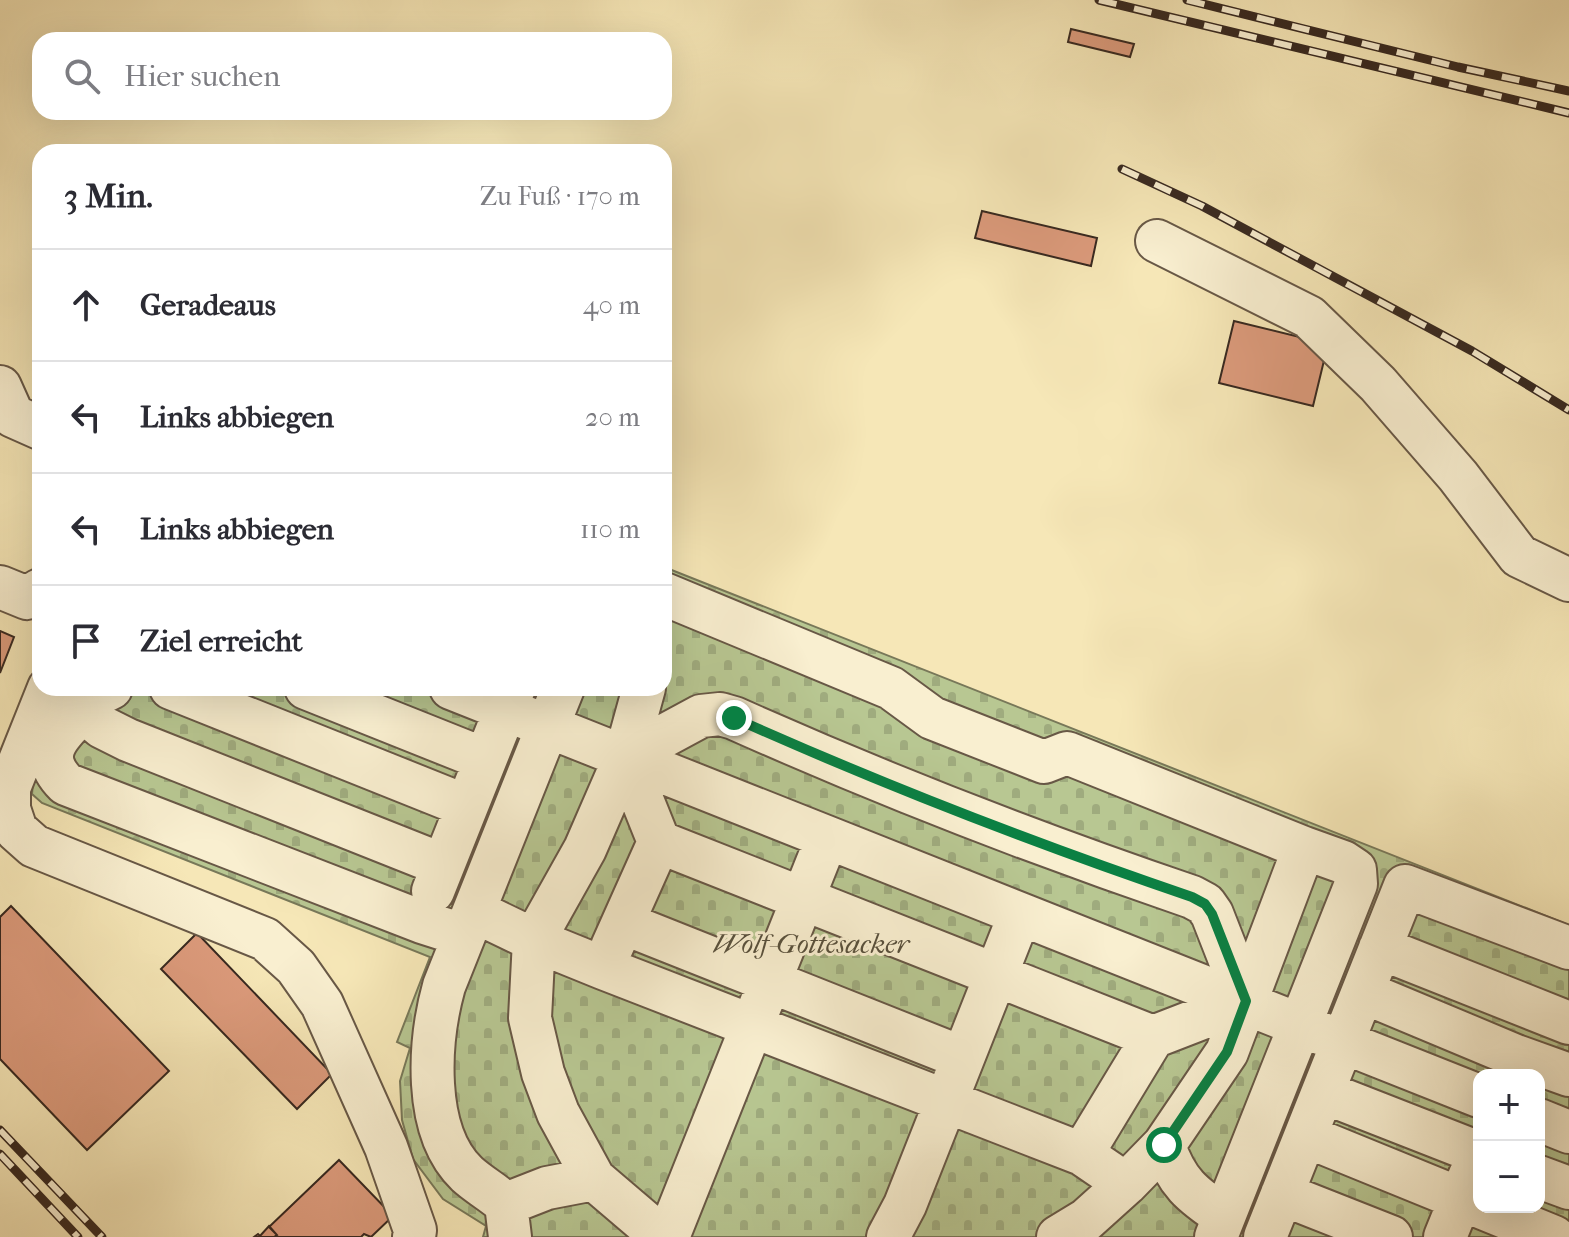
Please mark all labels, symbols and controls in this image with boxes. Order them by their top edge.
search box [32,32,672,120]
icon: search [60,54,104,98]
text: Hier suchen [124,59,280,94]
text: 3 Min. [64,176,153,216]
text: Zu Fuß · 170 m [480,181,640,212]
icon: ahead [64,283,108,327]
text: Geradeaus [140,288,276,323]
text: 40 m [583,290,640,321]
icon: left [64,395,108,439]
text: Links abbiegen [140,400,334,435]
text: 20 m [585,402,640,433]
icon: left [64,507,108,551]
text: Links abbiegen [140,512,334,547]
text: 110 m [580,514,640,545]
icon: arrive [64,619,108,663]
text: Ziel erreicht [140,624,302,659]
route end [716,700,752,736]
park label: Wolf-Gottesacker [713,927,912,960]
map controls [1473,1069,1545,1213]
button: + [1473,1069,1545,1141]
route start [1146,1127,1182,1163]
button: − [1473,1141,1545,1213]

